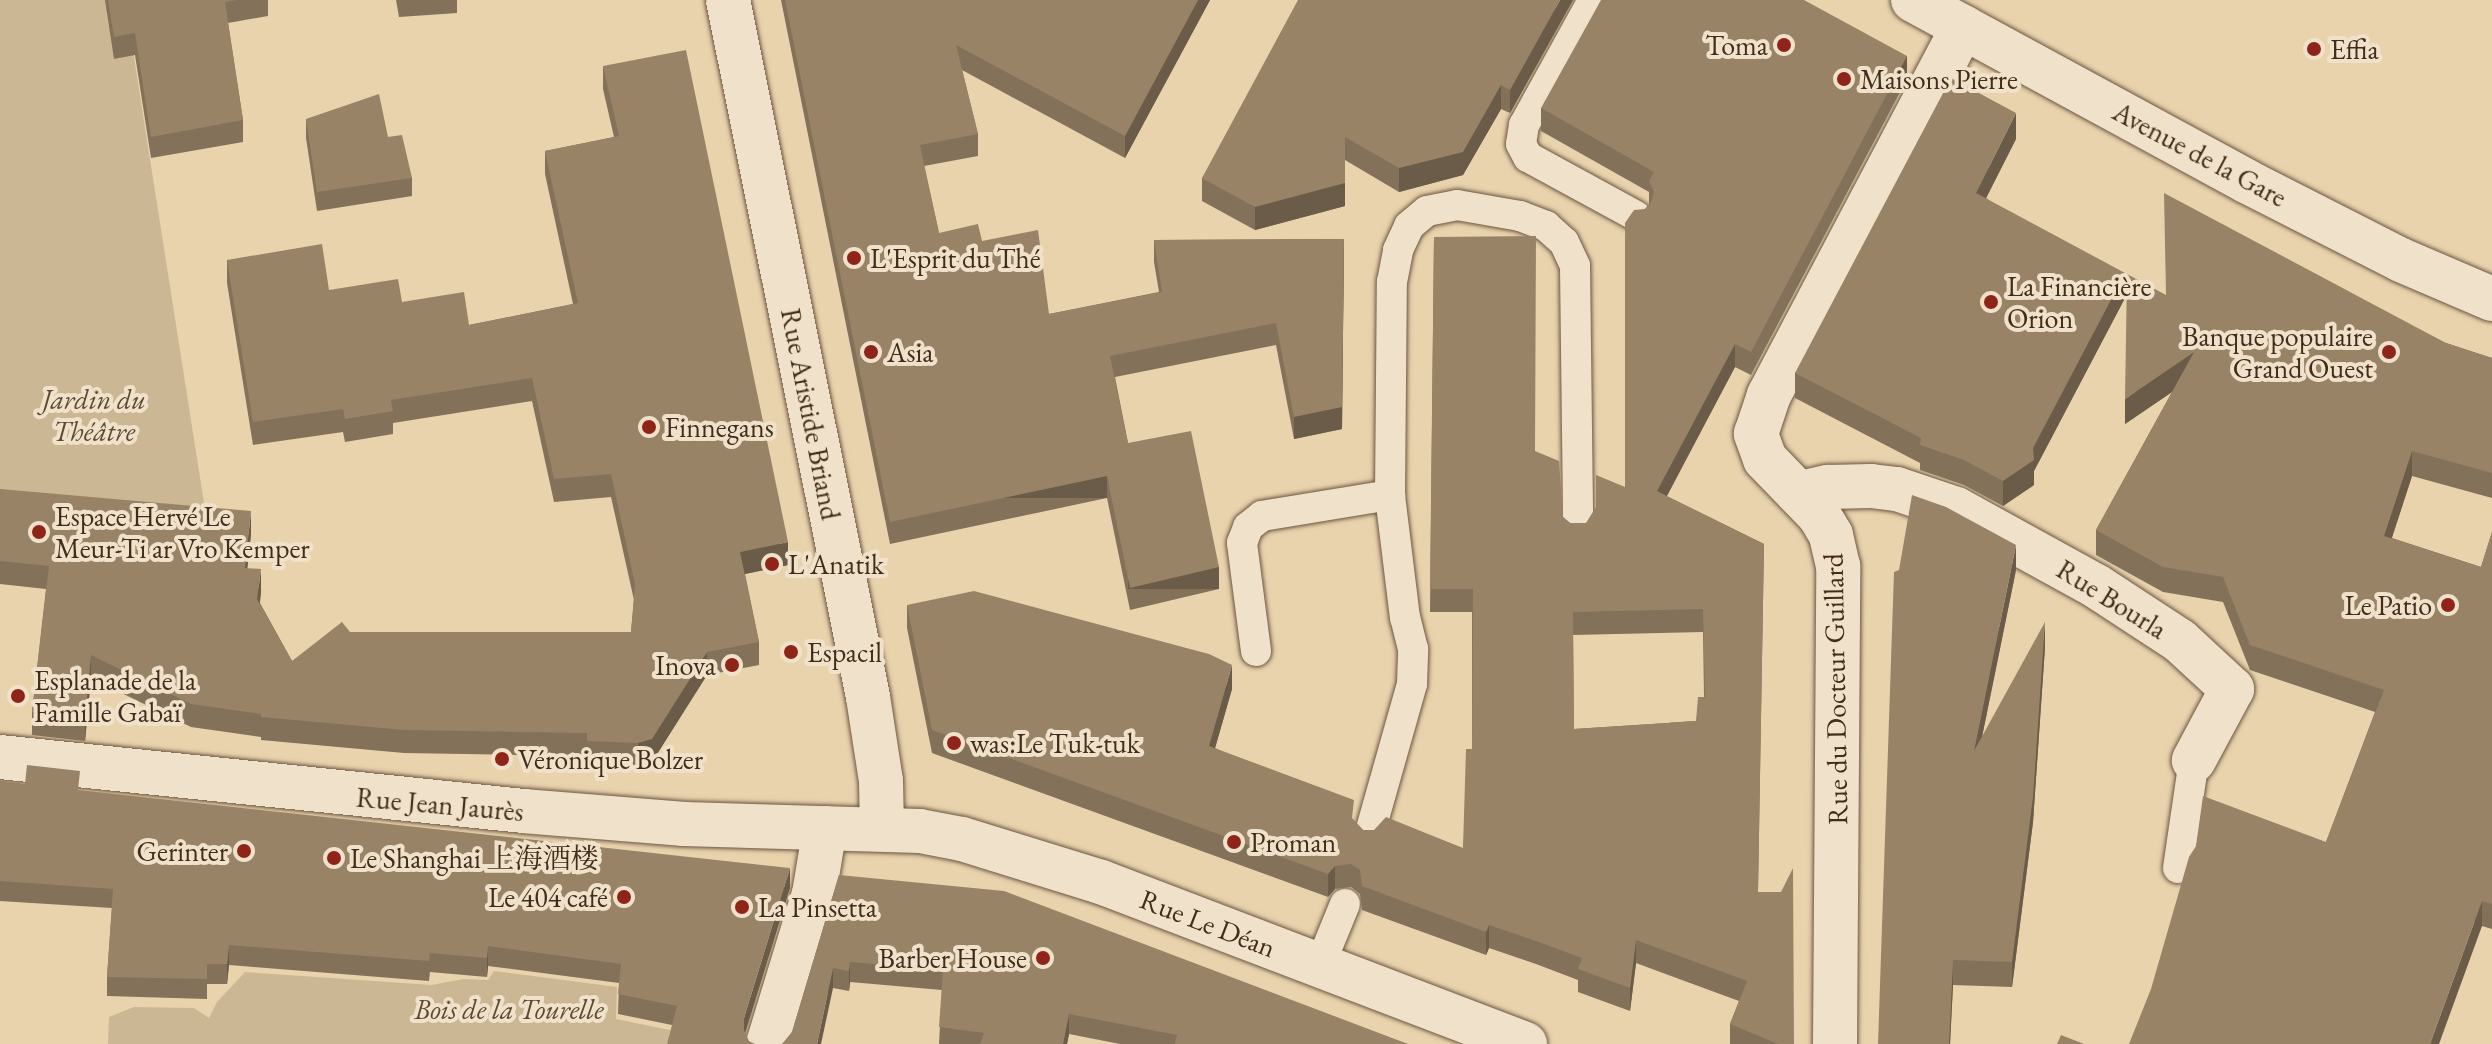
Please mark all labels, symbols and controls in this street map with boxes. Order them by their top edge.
place label: Toma [1705,28,1768,62]
place label: Effia [2330,32,2379,66]
marker: Toma [1775,36,1793,54]
marker: Effia [2305,40,2323,58]
place label: Maisons Pierre [1860,62,2018,96]
marker: Maisons Pierre [1835,70,1853,88]
street label: Avenue de la Gare [2107,94,2293,214]
place label: L'Esprit du Thé [870,241,1041,275]
marker: L'Esprit du Thé [845,249,863,267]
place label: La Financière Orion [2007,269,2152,335]
marker: La Financière Orion [1982,293,2000,311]
street label: Rue Aristide Briand [774,305,848,523]
place label: Banque populaire Grand Ouest [2182,319,2373,385]
place label: Asia [887,335,933,369]
marker: Asia [862,343,880,361]
marker: Banque populaire Grand Ouest [2380,343,2398,361]
park label: Jardin du Théâtre [42,382,146,448]
place label: Finnegans [665,410,774,444]
marker: Finnegans [640,418,658,436]
place label: Espace Hervé Le Meur-Ti ar Vro Kemper [55,499,310,565]
marker: Espace Hervé Le Meur-Ti ar Vro Kemper [30,523,48,541]
place label: L'Anatik [788,547,884,581]
street label: Rue Bourla [2051,552,2173,646]
street label: Rue du Docteur Guillard [1816,553,1854,825]
marker: L'Anatik [763,555,781,573]
place label: Le Patio [2344,588,2432,622]
marker: Le Patio [2439,596,2457,614]
place label: Espacil [807,635,882,669]
marker: Espacil [782,643,800,661]
place label: Inova [655,648,716,682]
marker: Inova [723,656,741,674]
place label: Esplanade de la Famille Gabaï [34,663,196,729]
marker: Esplanade de la Famille Gabaï [9,687,27,705]
place label: was:Le Tuk-tuk [970,726,1140,760]
marker: was:Le Tuk-tuk [945,734,963,752]
place label: Véronique Bolzer [518,742,703,776]
marker: Véronique Bolzer [493,750,511,768]
street label: Rue Jean Jaurès [355,780,525,828]
place label: Proman [1250,825,1336,859]
marker: Proman [1225,833,1243,851]
place label: Gerinter [137,834,228,868]
place label: Le Shanghai 上海酒楼 [350,841,598,875]
marker: Gerinter [235,842,253,860]
marker: Le Shanghai 上海酒楼 [325,849,343,867]
place label: Le 404 café [488,880,608,914]
street label: Rue Le Déan [1136,882,1280,964]
marker: Le 404 café [615,888,633,906]
place label: La Pinsetta [758,890,877,924]
marker: La Pinsetta [733,898,751,916]
place label: Barber House [878,941,1027,975]
marker: Barber House [1034,949,1052,967]
park label: Bois de la Tourelle [414,992,604,1026]

